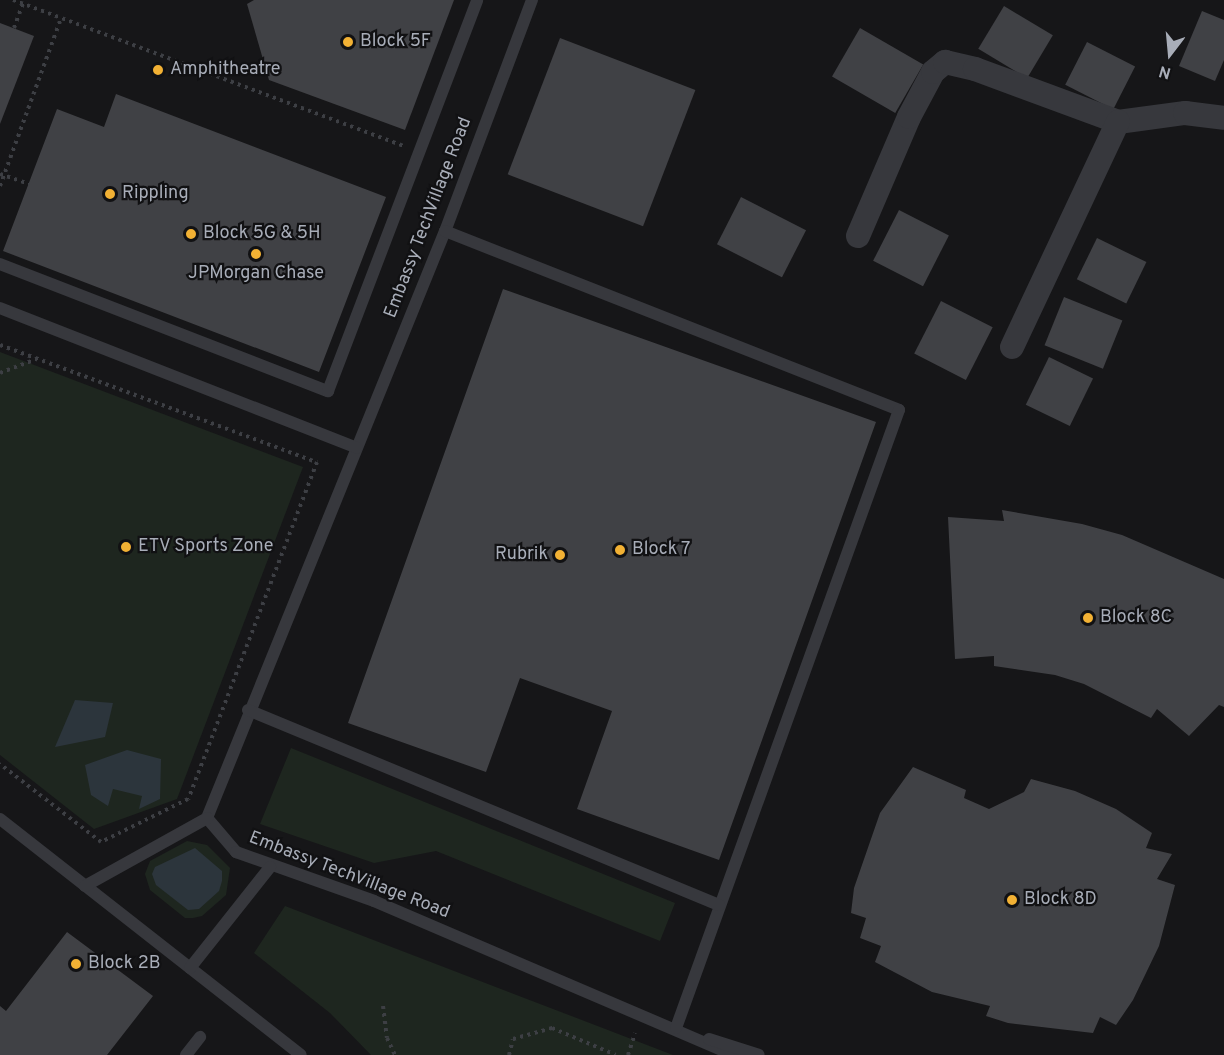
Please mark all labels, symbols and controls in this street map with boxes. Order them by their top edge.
north arrow [1140,24,1200,84]
place label: Block 5F [360,31,431,53]
marker: Block 5F [341,35,355,49]
place label: Amphitheatre [170,59,281,81]
text: N [1157,60,1173,83]
marker: Amphitheatre [151,63,165,77]
street label: Embassy TechVillage Road [381,114,477,322]
place label: Rippling [122,183,189,205]
marker: Rippling [103,187,117,201]
place label: Block 5G & 5H [203,223,321,245]
marker: Block 5G & 5H [184,227,198,241]
marker: JPMorgan Chase [249,247,263,261]
place label: JPMorgan Chase [188,263,324,285]
place label: ETV Sports Zone [138,536,274,558]
place label: Block 7 [632,539,691,561]
marker: ETV Sports Zone [119,540,133,554]
marker: Block 7 [613,543,627,557]
place label: Rubrik [495,544,548,566]
marker: Rubrik [553,548,567,562]
place label: Block 8C [1100,607,1172,629]
marker: Block 8C [1081,611,1095,625]
street label: Embassy TechVillage Road [245,828,453,924]
place label: Block 8D [1024,889,1097,911]
marker: Block 8D [1005,893,1019,907]
place label: Block 2B [88,953,160,975]
marker: Block 2B [69,957,83,971]

